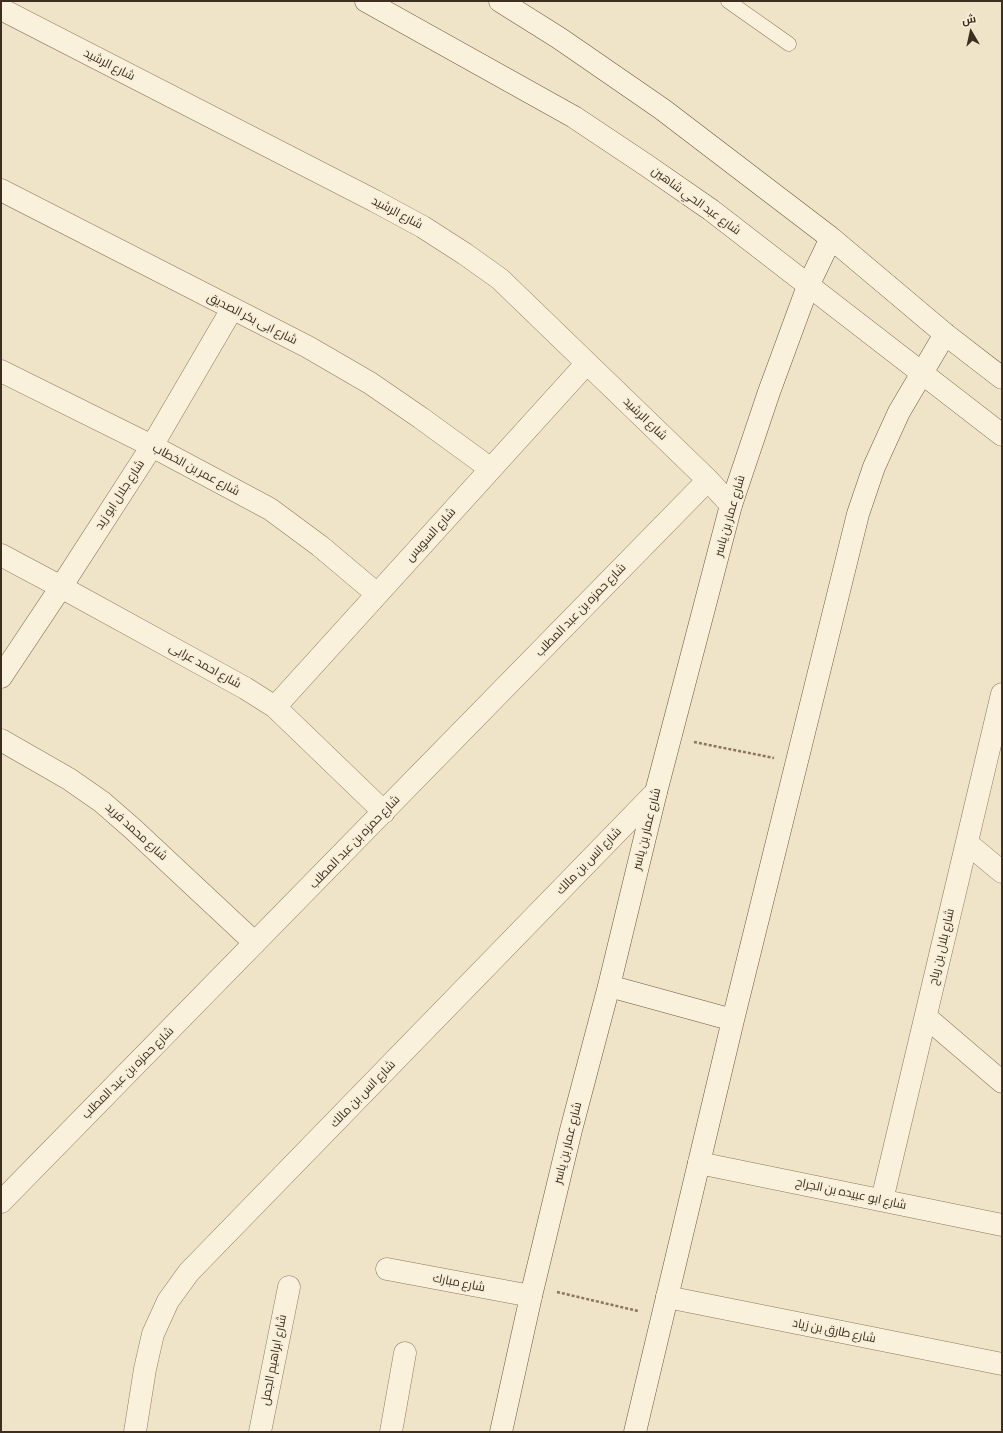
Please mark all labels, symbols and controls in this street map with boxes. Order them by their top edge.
north arrow [951,12,991,52]
text: ش [961,12,977,27]
street label: شارع الرشيد [81,46,137,84]
street label: شارع عبد الحي شاهين [649,164,743,238]
street label: شارع الرشيد [369,194,425,232]
street label: شارع ابى بكر الصديق [204,290,300,348]
street label: شارع الرشيد [620,394,670,444]
street label: شارع عمر بن الخطاب [150,441,242,499]
street label: شارع جلال ابو زيد [92,457,148,533]
street label: شارع عمار بن ياسر [712,474,748,558]
street label: شارع السويس [403,505,459,565]
street label: شارع حمزه بن عبد المطلب [533,560,629,660]
street label: شارع احمد عرابى [166,640,244,692]
street label: شارع عمار بن ياسر [630,787,664,871]
street label: شارع حمزه بن عبد المطلب [307,792,403,892]
street label: شارع محمد فريد [102,800,170,864]
street label: شارع انس بن مالك [553,824,625,898]
street label: شارع بلال بن رباح [926,907,958,987]
street label: شارع حمزه بن عبد المطلب [79,1024,177,1122]
street label: شارع انس بن مالك [327,1057,399,1131]
street label: شارع عمار بن ياسر [551,1101,585,1185]
street label: شارع ابو عبيده بن الجراح [794,1175,908,1213]
street label: شارع مبارك [432,1271,486,1295]
street label: شارع ابراهيم الجمل [258,1313,290,1407]
street label: شارع طارق بن زياد [791,1316,877,1346]

